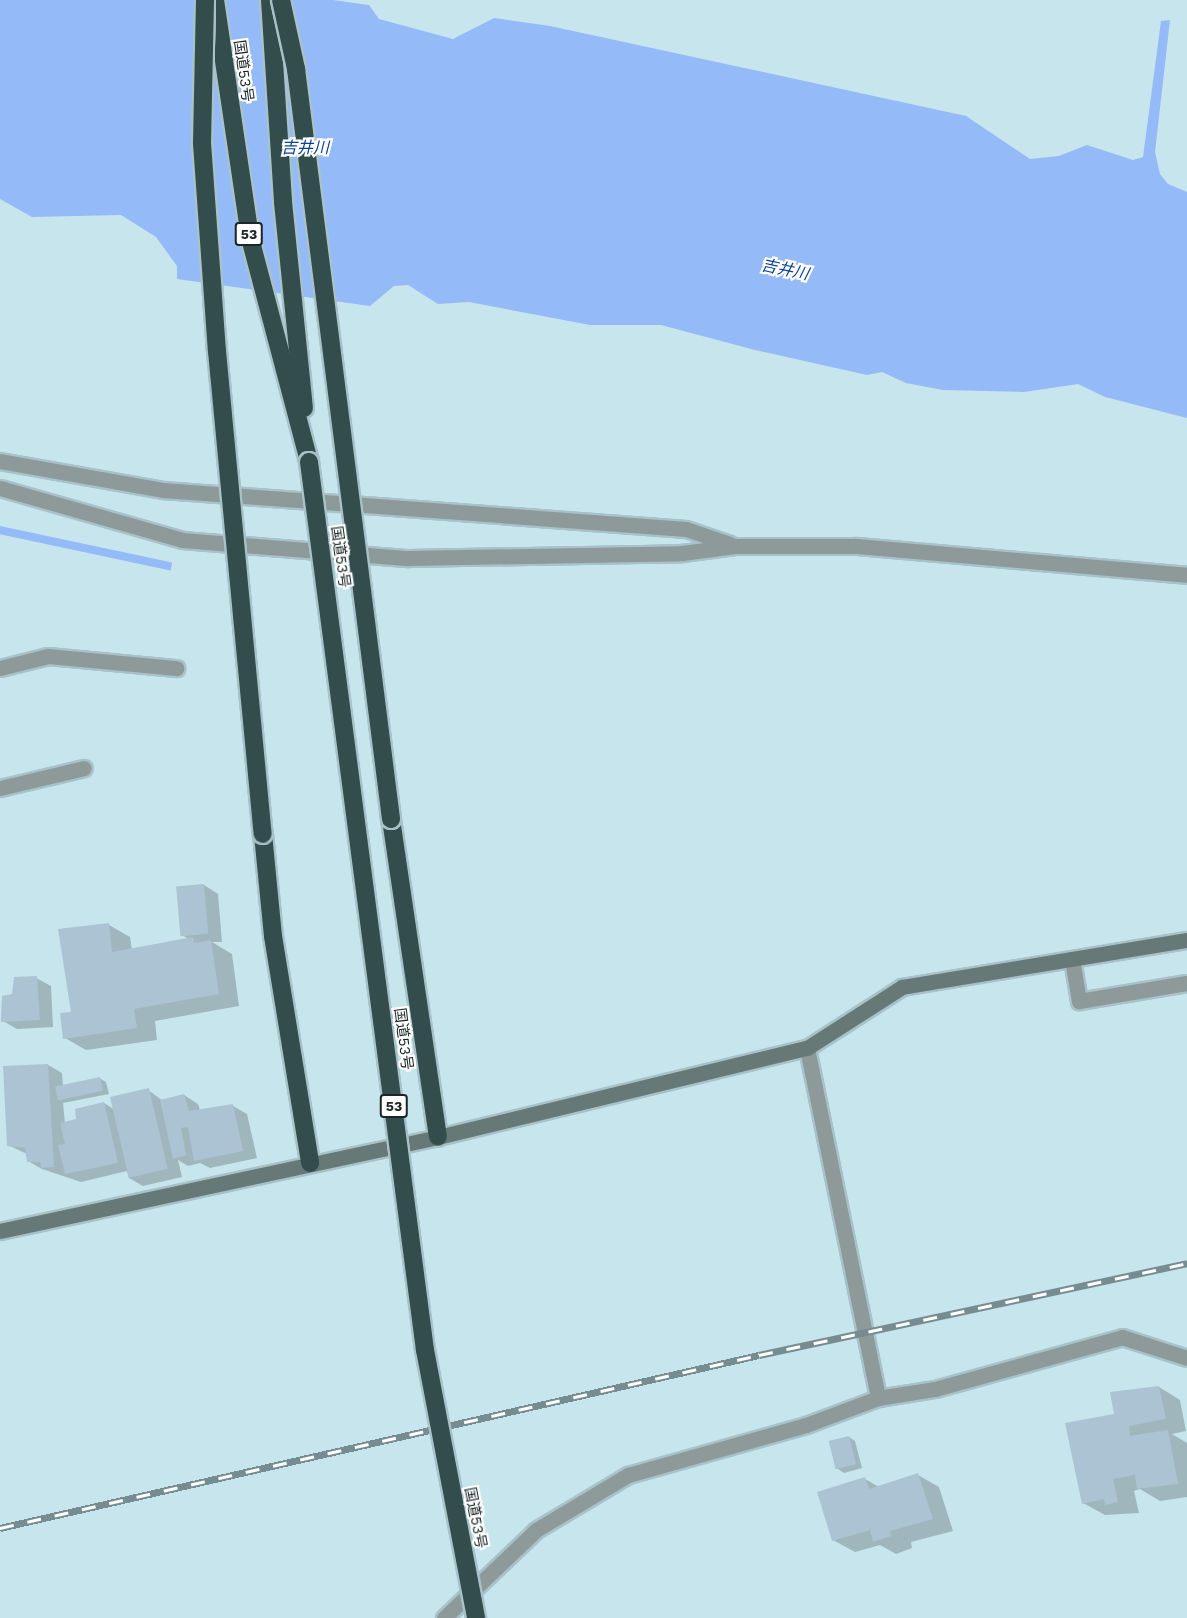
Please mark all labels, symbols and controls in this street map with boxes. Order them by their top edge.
street label: 国道53号 [230,39,256,103]
water label: 吉井川 [281,138,329,158]
road number: 53 [234,223,264,245]
water label: 吉井川 [760,256,810,284]
street label: 国道53号 [327,525,353,589]
street label: 国道53号 [390,1007,416,1071]
road number: 53 [379,1095,409,1117]
street label: 国道53号 [460,1486,490,1550]

